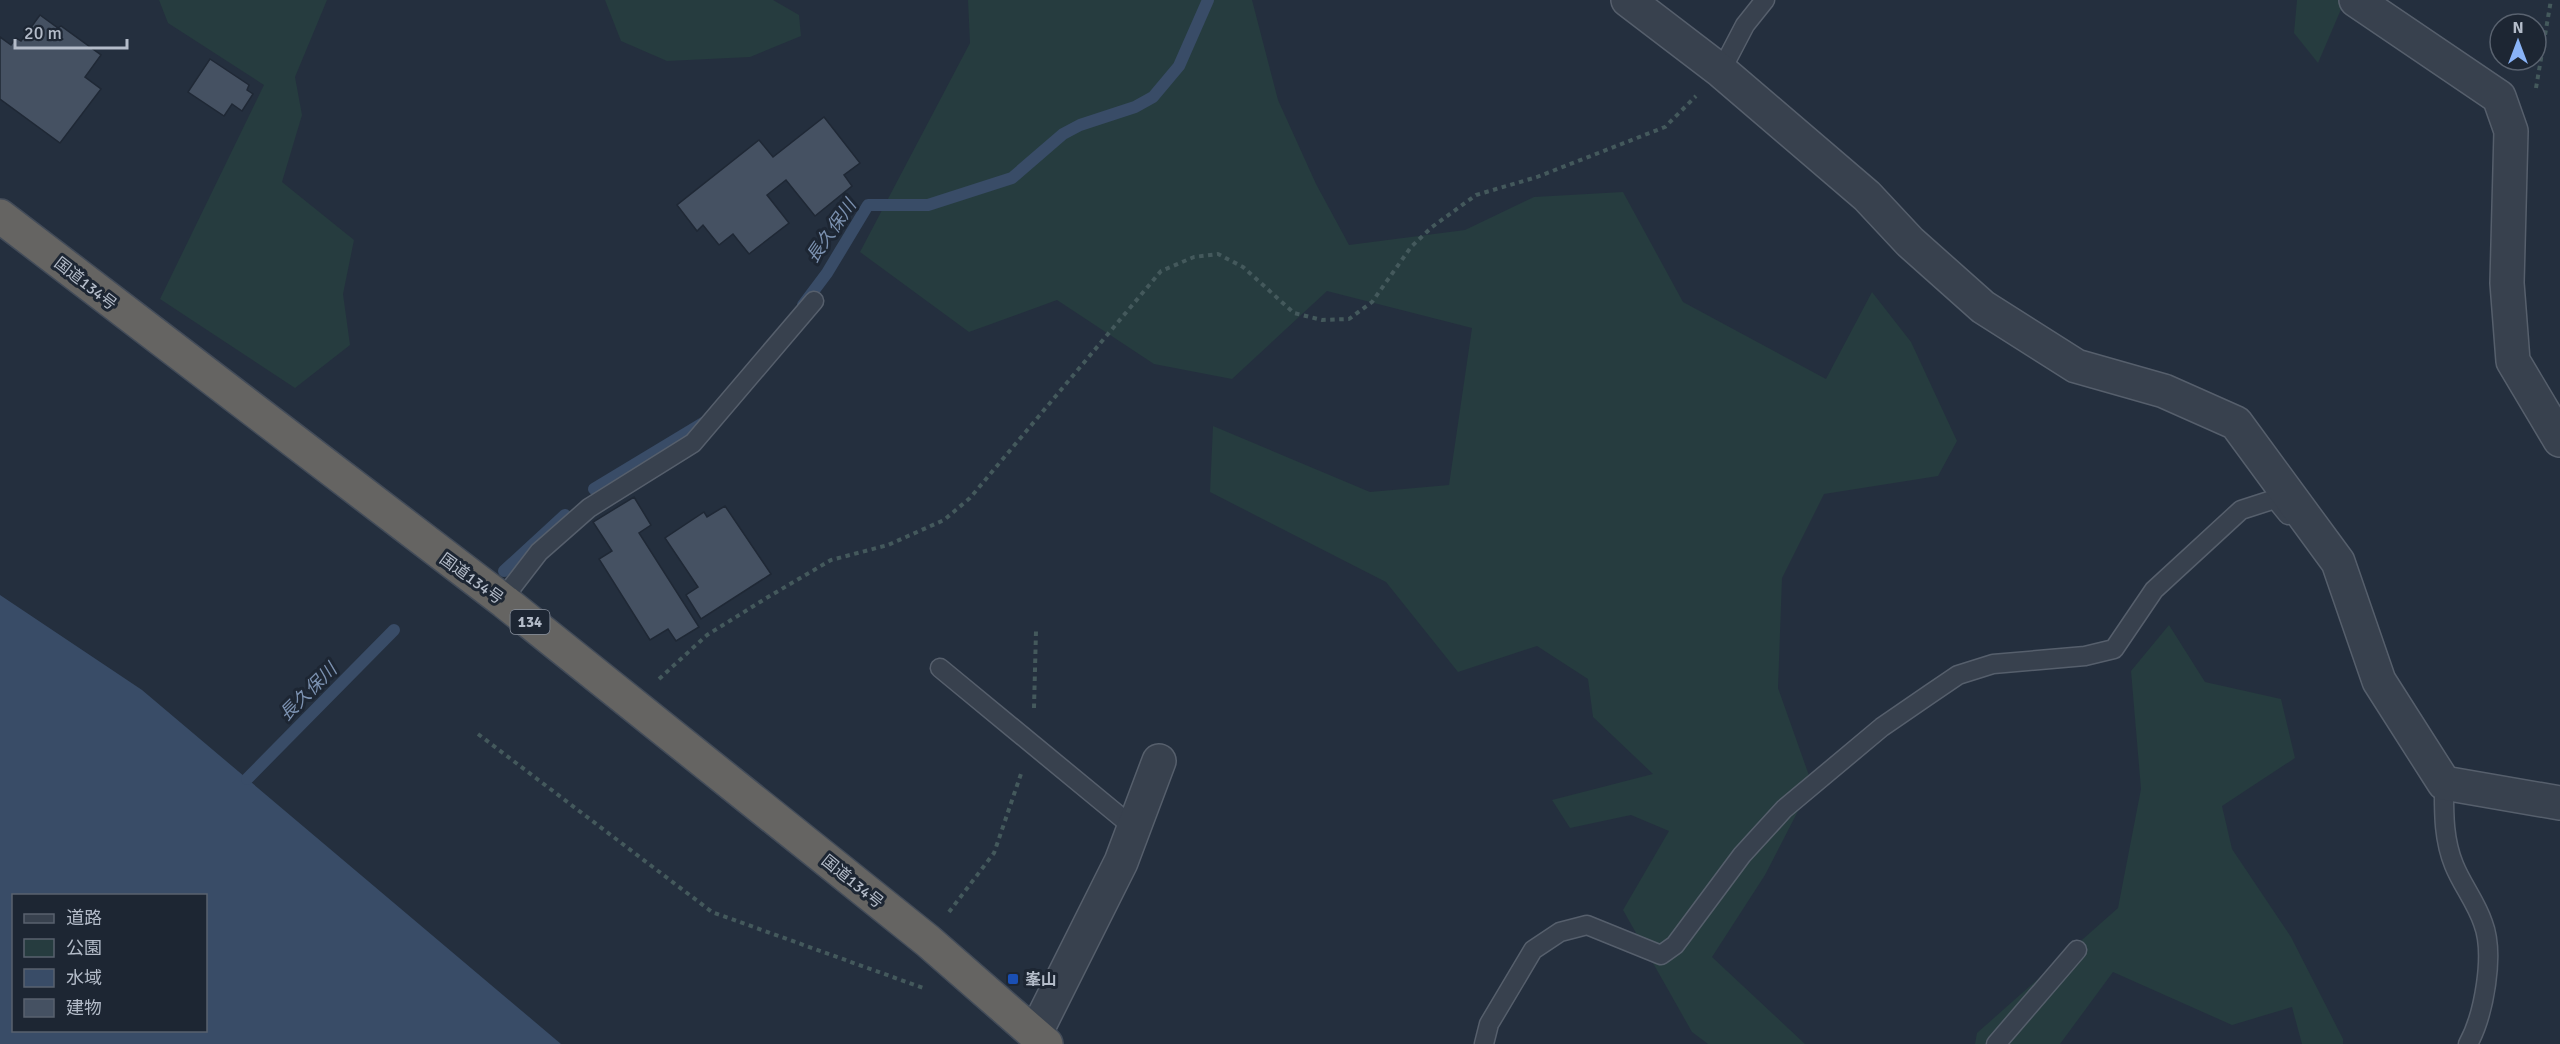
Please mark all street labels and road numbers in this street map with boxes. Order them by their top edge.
street label: 国道134号 [50,253,121,314]
street label: 国道134号 [436,549,507,609]
road number: 134 [510,610,550,634]
street label: 国道134号 [817,851,887,913]

